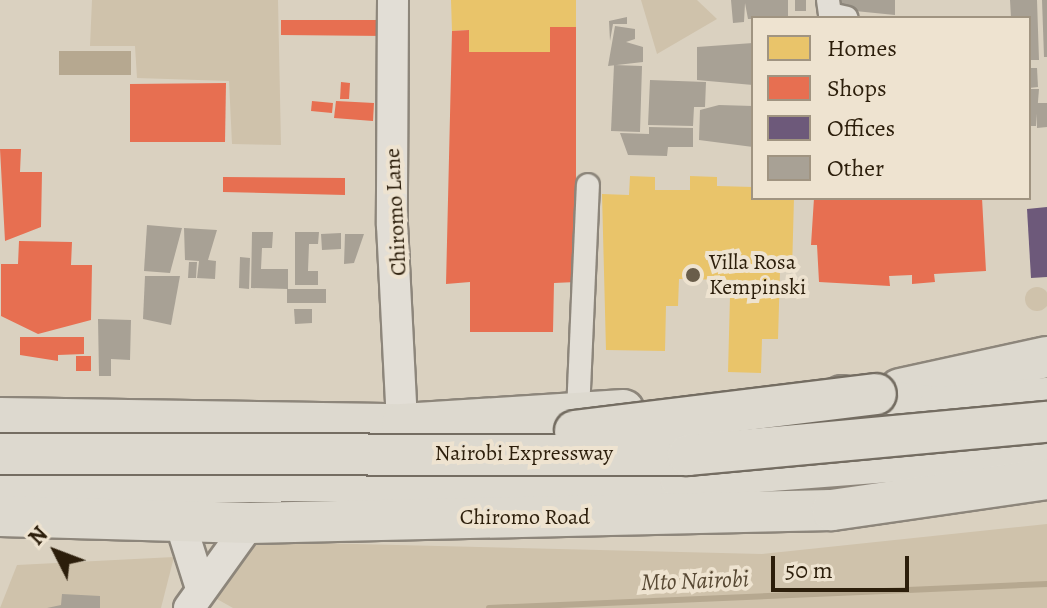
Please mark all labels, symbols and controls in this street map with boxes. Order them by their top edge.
legend [751,16,1031,200]
text: Homes [827,32,897,64]
text: Shops [827,72,887,104]
text: Offices [827,112,895,144]
street label: Chiromo Lane [379,147,413,277]
text: Other [827,152,884,184]
place label: Villa Rosa Kempinski [709,249,806,300]
marker: Villa Rosa Kempinski [684,266,702,284]
street label: Nairobi Expressway [435,441,613,467]
street label: Chiromo Road [460,505,590,531]
north arrow [16,512,96,592]
text: N [22,520,55,552]
scale bar [775,540,913,590]
text: 50 m [785,554,833,586]
water label: Mto Nairobi [641,565,749,597]

